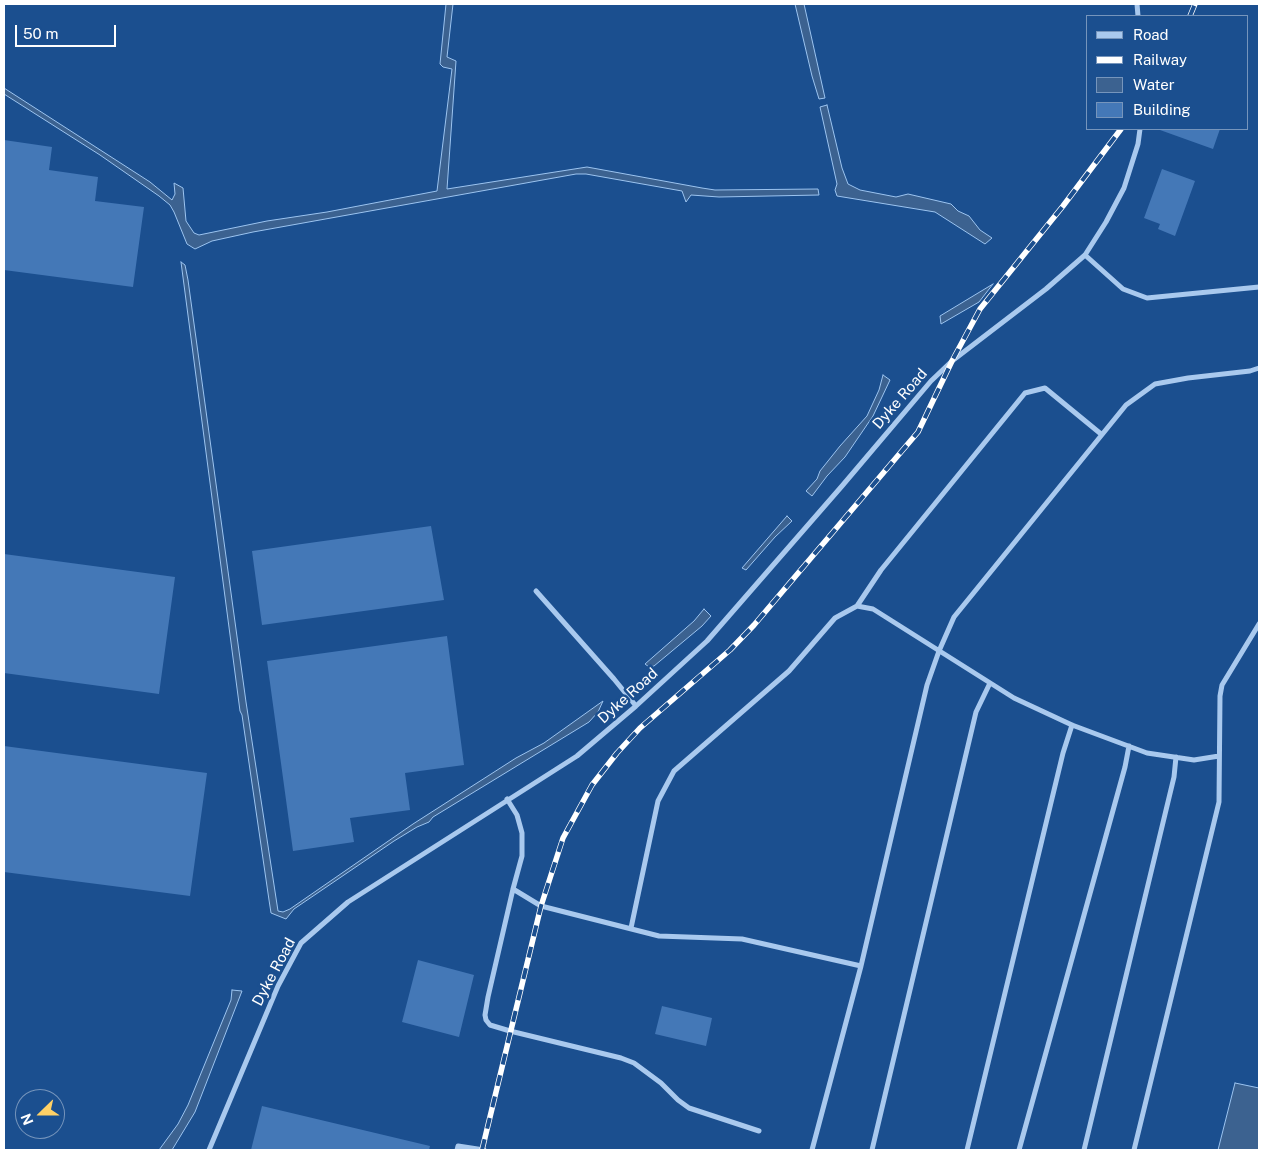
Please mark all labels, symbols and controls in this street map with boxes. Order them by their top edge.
scale bar [18,15,119,47]
legend [1086,15,1248,130]
text: 50 m [23,25,58,42]
text: Road [1133,26,1169,43]
text: Railway [1133,51,1187,68]
text: Water [1133,76,1175,93]
text: Building [1133,101,1191,118]
street label: Dyke Road [869,365,931,433]
street label: Dyke Road [594,664,662,728]
street label: Dyke Road [249,935,299,1009]
north arrow [15,1089,65,1139]
text: N [18,1111,36,1127]

